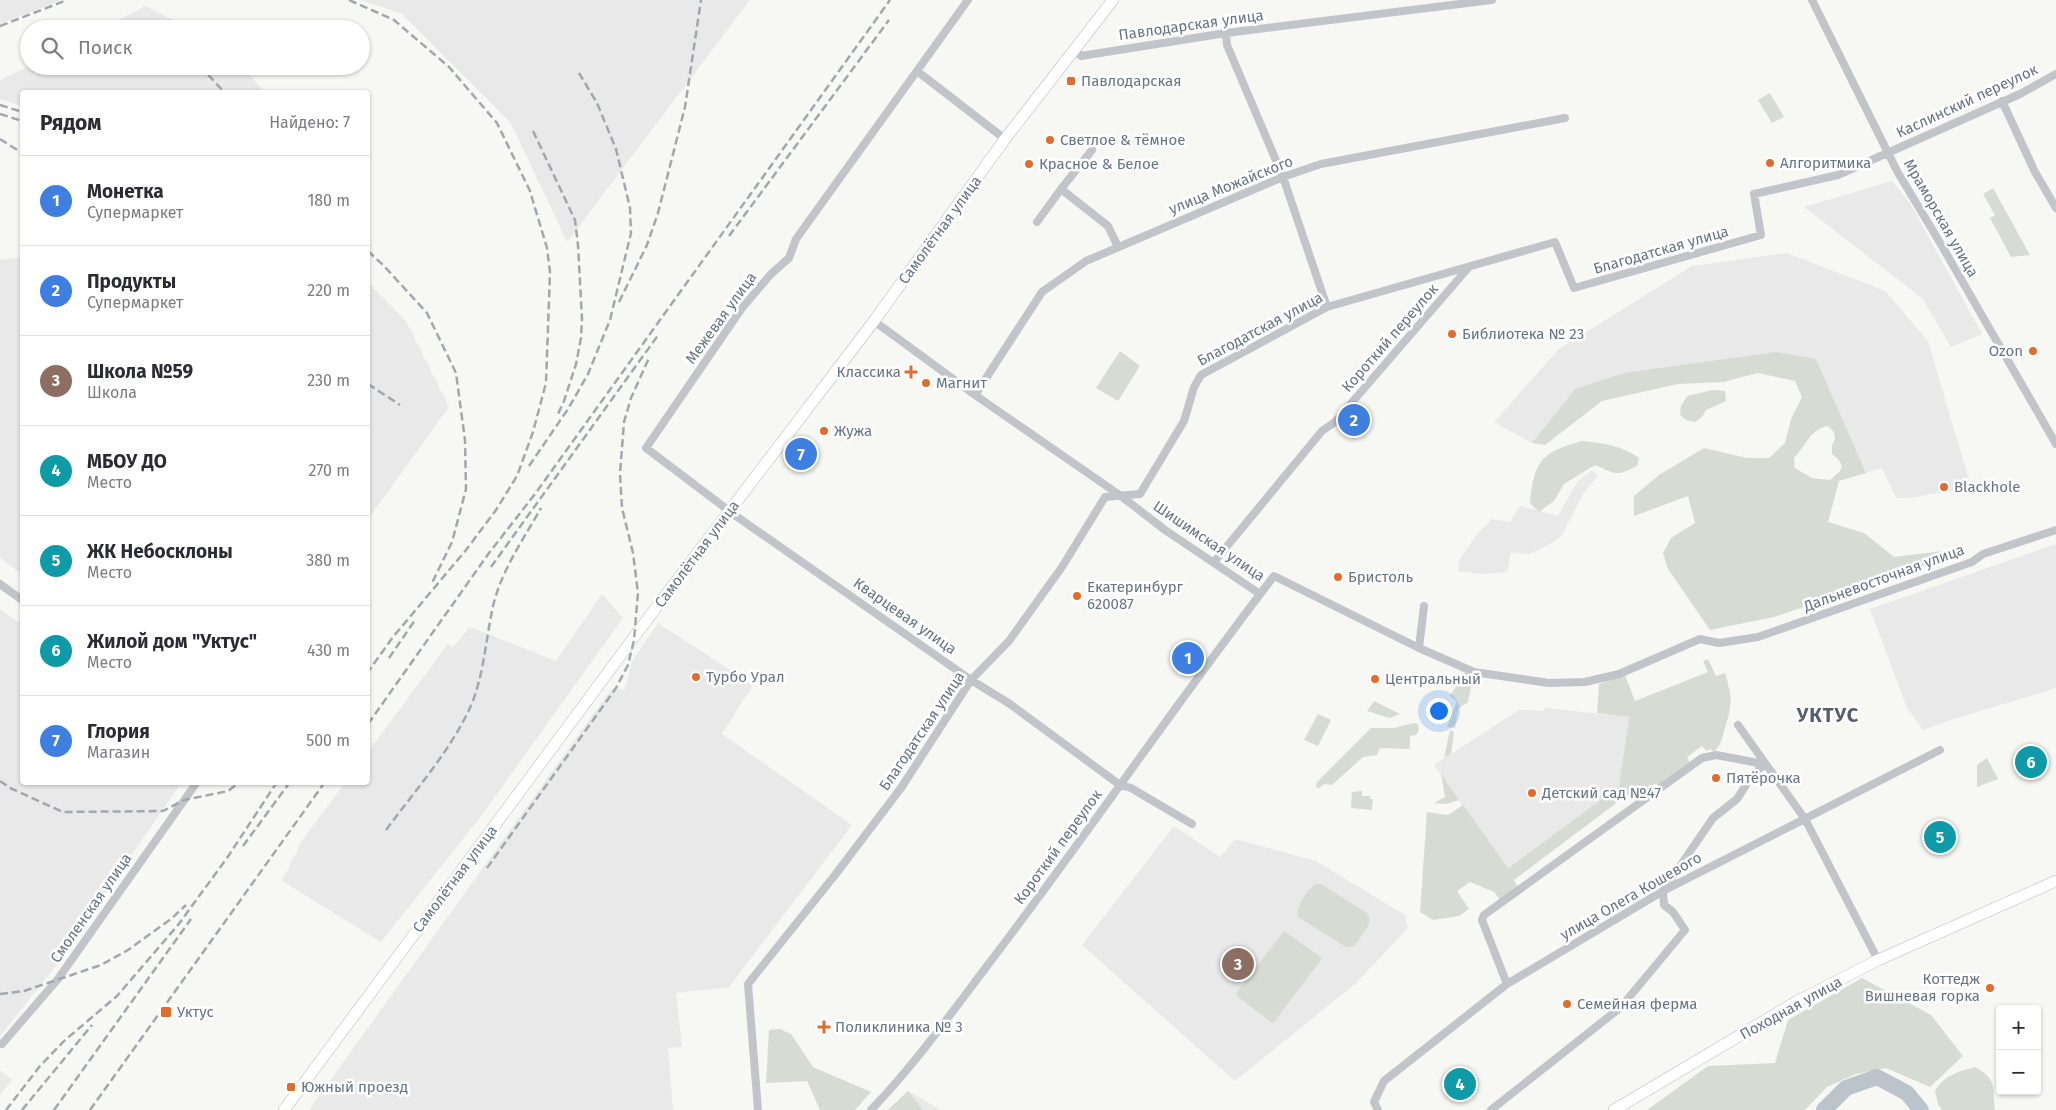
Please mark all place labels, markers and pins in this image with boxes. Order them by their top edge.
place label: Павлодарская [1081,72,1181,90]
marker: Павлодарская [1065,75,1077,87]
place label: Светлое & тёмное [1060,131,1185,149]
marker: Светлое & тёмное [1044,134,1056,146]
place label: Алгоритмика [1780,154,1871,172]
place label: Красное & Белое [1039,155,1159,173]
marker: Алгоритмика [1764,157,1776,169]
marker: Красное & Белое [1023,158,1035,170]
place label: Библиотека № 23 [1462,325,1584,343]
marker: Библиотека № 23 [1446,328,1458,340]
place label: Ozon [1989,342,2023,360]
marker: Ozon [2027,345,2039,357]
place label: Классика [837,363,901,381]
marker: Классика [905,366,917,378]
place label: Магнит [936,374,987,392]
marker: Магнит [920,377,932,389]
pin: 2 [1338,401,1370,439]
place label: Жужа [834,422,872,440]
marker: Жужа [818,425,830,437]
pin: 7 [785,435,817,473]
place label: Blackhole [1954,478,2021,496]
marker: Blackhole [1938,481,1950,493]
place label: Бристоль [1348,568,1413,586]
marker: Бристоль [1332,571,1344,583]
place label: Екатеринбург 620087 [1087,578,1184,613]
marker: Екатеринбург 620087 [1071,590,1083,602]
pin: 1 [1172,639,1204,677]
place label: Турбо Урал [706,668,785,686]
place label: Центральный [1385,670,1481,688]
marker: Турбо Урал [690,671,702,683]
marker: Центральный [1369,673,1381,685]
pin: 6 [2015,743,2047,781]
place label: Пятёрочка [1726,769,1801,787]
marker: Пятёрочка [1710,772,1722,784]
place label: Детский сад №47 [1541,784,1661,802]
marker: Детский сад №47 [1526,787,1538,799]
pin: 5 [1924,818,1956,856]
pin: 3 [1222,945,1254,983]
place label: Коттедж Вишневая горка [1865,970,1980,1005]
marker: Коттедж Вишневая горка [1984,982,1996,994]
place label: Семейная ферма [1577,995,1697,1013]
marker: Семейная ферма [1561,998,1573,1010]
place label: Уктус [177,1003,214,1021]
marker: Уктус [159,1005,173,1019]
place label: Поликлиника № 3 [835,1018,963,1036]
marker: Поликлиника № 3 [817,1020,831,1034]
pin: 4 [1444,1065,1476,1103]
place label: Южный проезд [301,1078,408,1096]
marker: Южный проезд [285,1081,297,1093]

